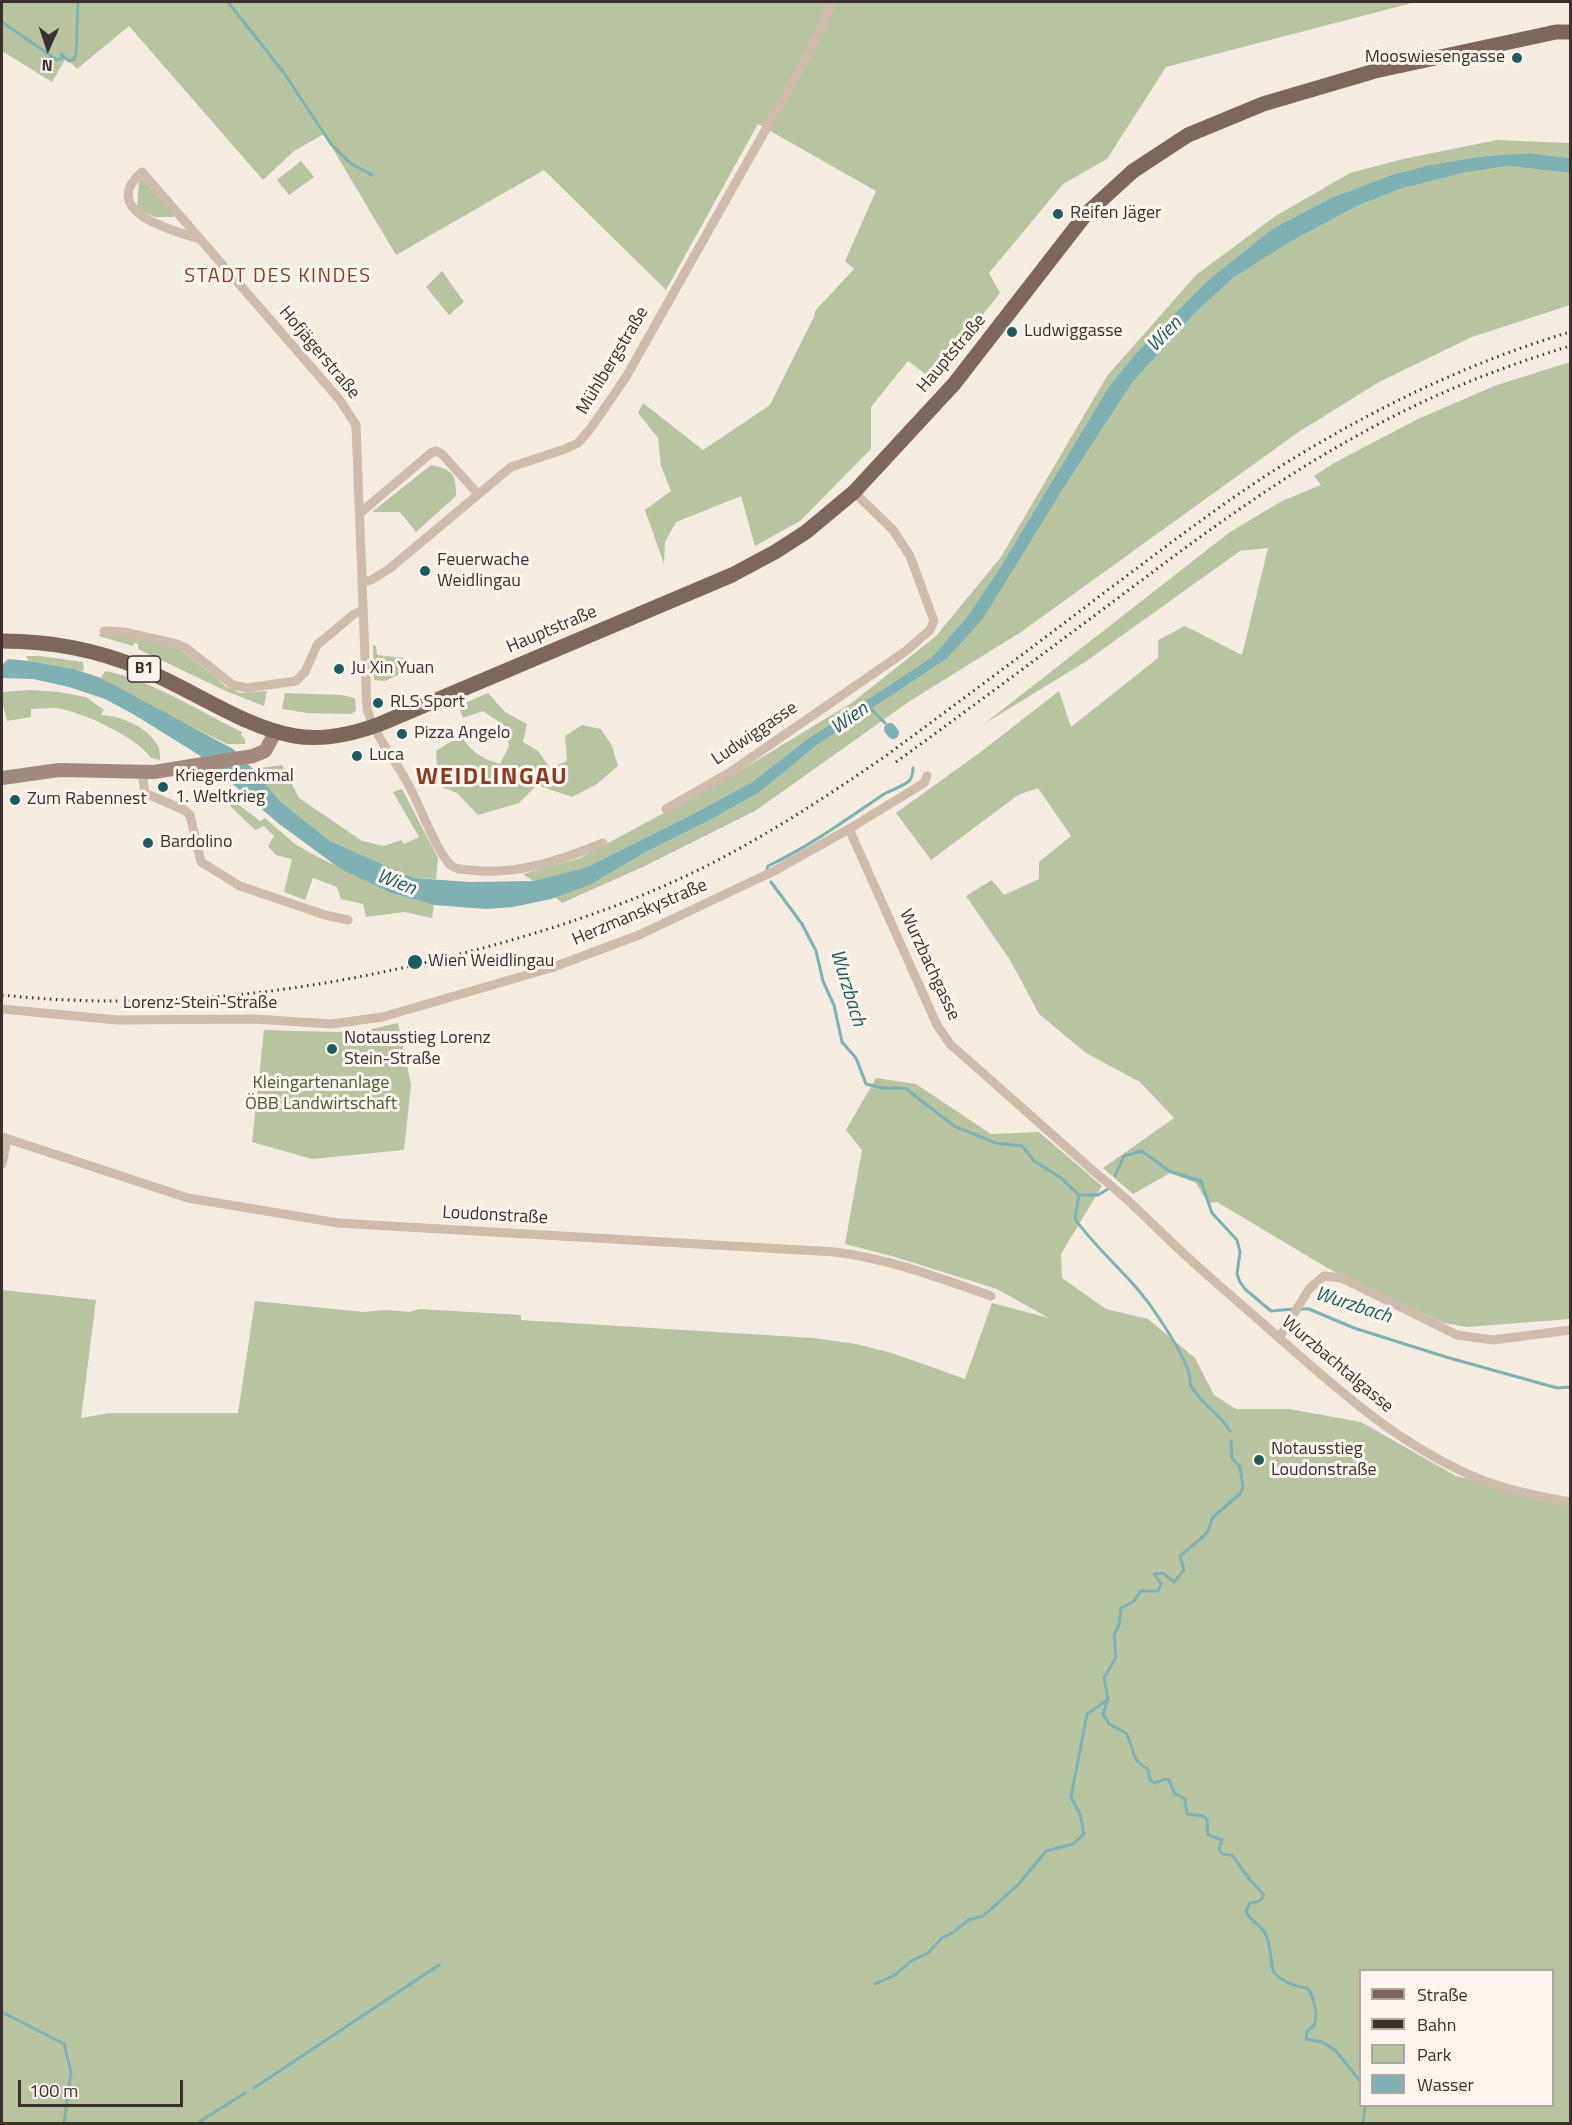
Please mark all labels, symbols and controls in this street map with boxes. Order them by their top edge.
north arrow [18,18,78,78]
place label: Mooswiesengasse [1365,47,1505,69]
marker: Mooswiesengasse [1510,51,1524,65]
text: N [41,54,53,78]
place label: Reifen Jäger [1070,203,1161,225]
marker: Reifen Jäger [1051,207,1065,221]
district label: STADT DES KINDES [184,265,372,289]
street label: Hofjägerstraße [274,302,364,404]
street label: Mühlbergstraße [572,303,654,419]
street label: Hauptstraße [913,310,991,398]
water label: Wien [1143,312,1187,358]
place label: Ludwiggasse [1024,321,1123,343]
marker: Ludwiggasse [1005,325,1019,339]
place label: Feuerwache Weidlingau [437,550,529,592]
marker: Feuerwache Weidlingau [418,564,432,578]
street label: Hauptstraße [504,601,600,659]
road number: B1 [128,656,160,682]
place label: Ju Xin Yuan [351,658,434,680]
marker: Ju Xin Yuan [332,662,346,676]
place label: RLS Sport [390,692,465,714]
marker: RLS Sport [371,696,385,710]
street label: Ludwiggasse [708,697,802,771]
water label: Wien [827,698,873,740]
place label: Pizza Angelo [414,723,510,745]
marker: Pizza Angelo [395,727,409,741]
place label: Luca [369,745,404,767]
marker: Luca [350,749,364,763]
district label: WEIDLINGAU [416,764,568,792]
place label: Kriegerdenkmal 1. Weltkrieg [175,766,294,808]
marker: Kriegerdenkmal 1. Weltkrieg [156,780,170,794]
place label: Zum Rabennest [27,789,147,811]
marker: Zum Rabennest [8,793,22,807]
place label: Bardolino [160,832,232,854]
marker: Bardolino [141,836,155,850]
water label: Wien [373,865,419,901]
street label: Herzmanskystraße [569,875,711,951]
street label: Wurzbachgasse [894,906,964,1024]
water label: Wurzbach [824,947,870,1029]
place label: Wien Weidlingau [428,951,554,973]
marker: Wien Weidlingau [406,953,424,971]
street label: Lorenz-Stein-Straße [123,993,277,1015]
place label: Notausstieg Lorenz Stein-Straße [344,1028,491,1070]
marker: Notausstieg Lorenz Stein-Straße [325,1042,339,1056]
park label: Kleingartenanlage ÖBB Landwirtschaft [245,1073,397,1116]
street label: Loudonstraße [442,1202,548,1230]
water label: Wurzbach [1312,1282,1394,1330]
street label: Wurzbachtalgasse [1277,1312,1397,1418]
place label: Notausstieg Loudonstraße [1271,1439,1377,1482]
marker: Notausstieg Loudonstraße [1252,1453,1266,1467]
legend [1359,1969,1554,2107]
text: Straße [1417,1981,1468,2008]
text: Bahn [1417,2011,1456,2038]
text: Park [1417,2041,1451,2068]
scale bar [21,2068,186,2106]
text: Wasser [1417,2071,1474,2098]
text: 100 m [29,2077,78,2104]

